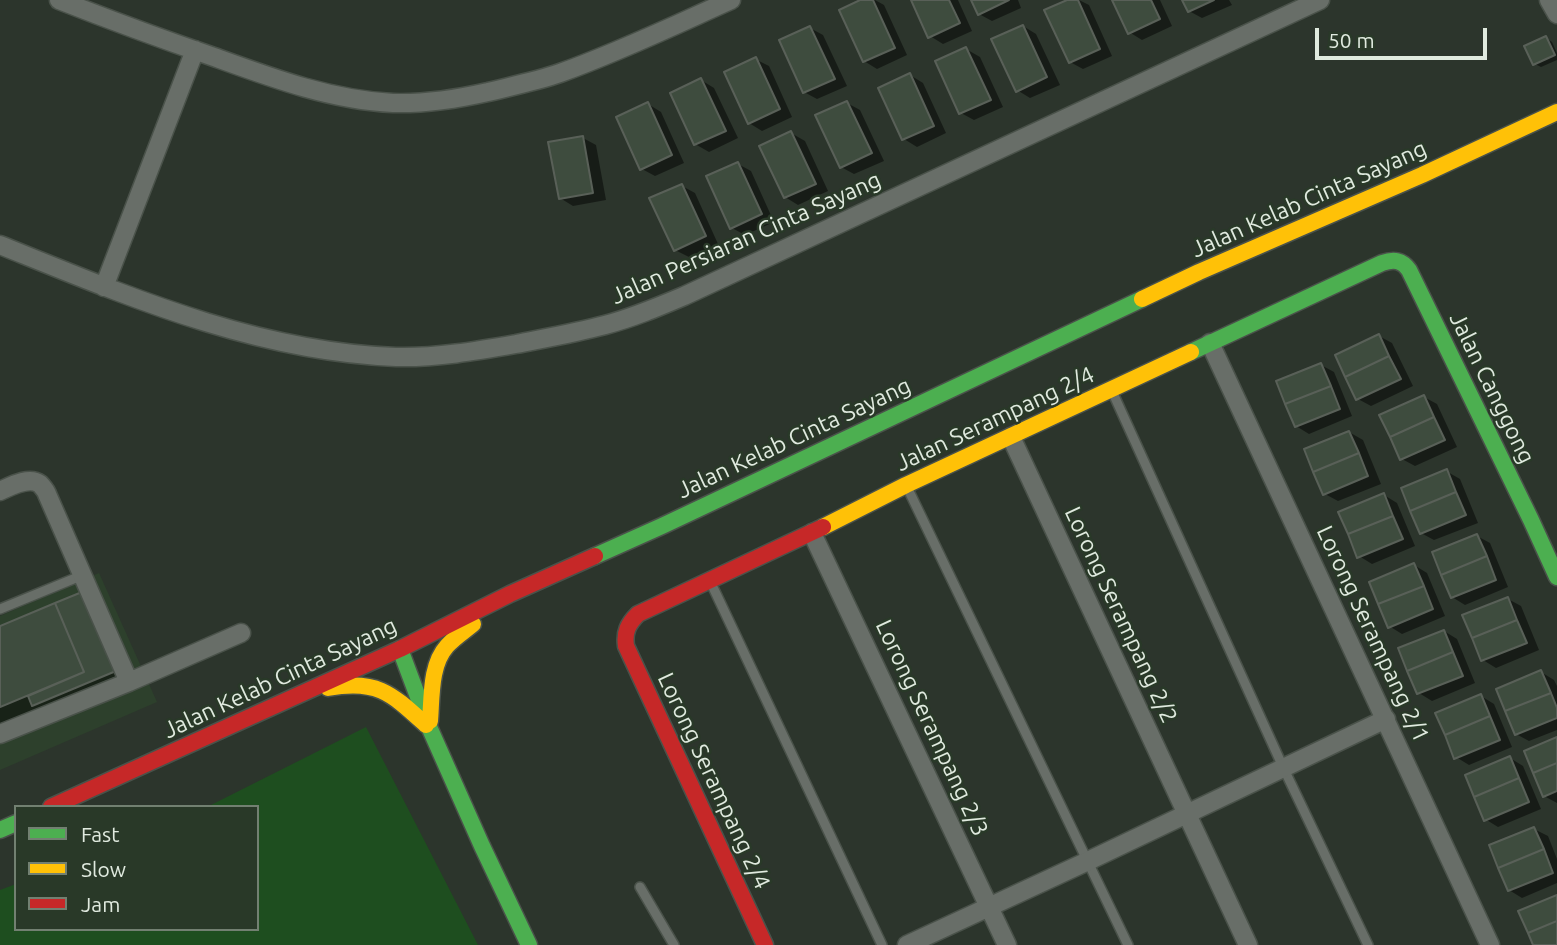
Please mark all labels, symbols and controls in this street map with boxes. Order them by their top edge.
scale bar [1319,14,1490,58]
text: 50 m [1328,28,1375,52]
street label: Jalan Kelab Cinta Sayang [1187,135,1431,263]
street label: Jalan Persiaran Cinta Sayang [607,166,885,310]
street label: Jalan Canggong [1443,308,1541,468]
street label: Jalan Serampang 2/4 [891,361,1099,477]
street label: Jalan Kelab Cinta Sayang [673,372,915,504]
street label: Lorong Serampang 2/2 [1059,503,1183,727]
street label: Lorong Serampang 2/1 [1311,522,1435,746]
street label: Jalan Kelab Cinta Sayang [159,612,401,744]
street label: Lorong Serampang 2/3 [870,616,994,840]
street label: Lorong Serampang 2/4 [652,669,776,893]
legend [14,805,259,931]
text: Fast [81,822,119,846]
text: Slow [81,857,126,881]
text: Jam [81,892,120,916]

